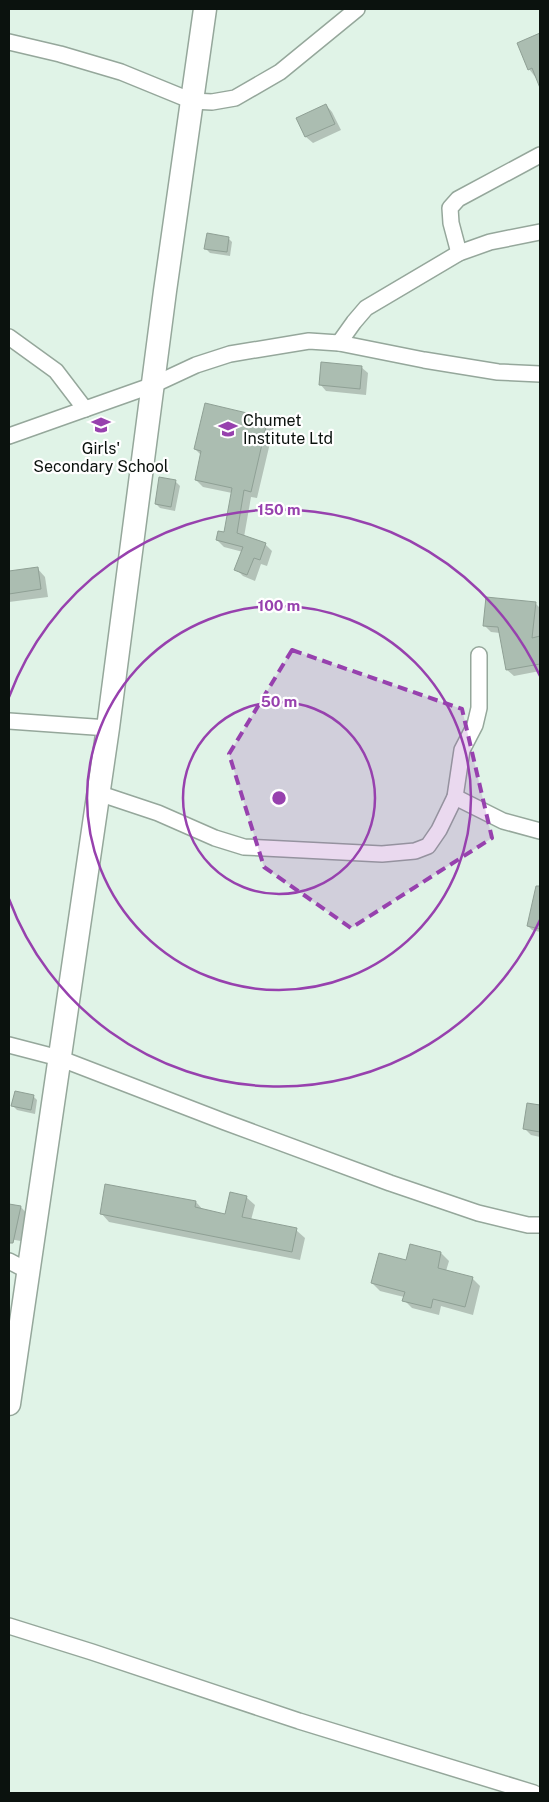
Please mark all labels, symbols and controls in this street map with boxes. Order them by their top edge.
place label: Chumet Institute Ltd [243,411,333,448]
school or university icon: Girls' Secondary School [90,414,112,436]
school or university icon: Chumet Institute Ltd [217,418,239,440]
place label: Girls' Secondary School [33,439,169,476]
text: 150 m [257,501,301,518]
text: 100 m [258,597,300,614]
text: 50 m [261,693,297,710]
centre of rings [270,789,288,807]

